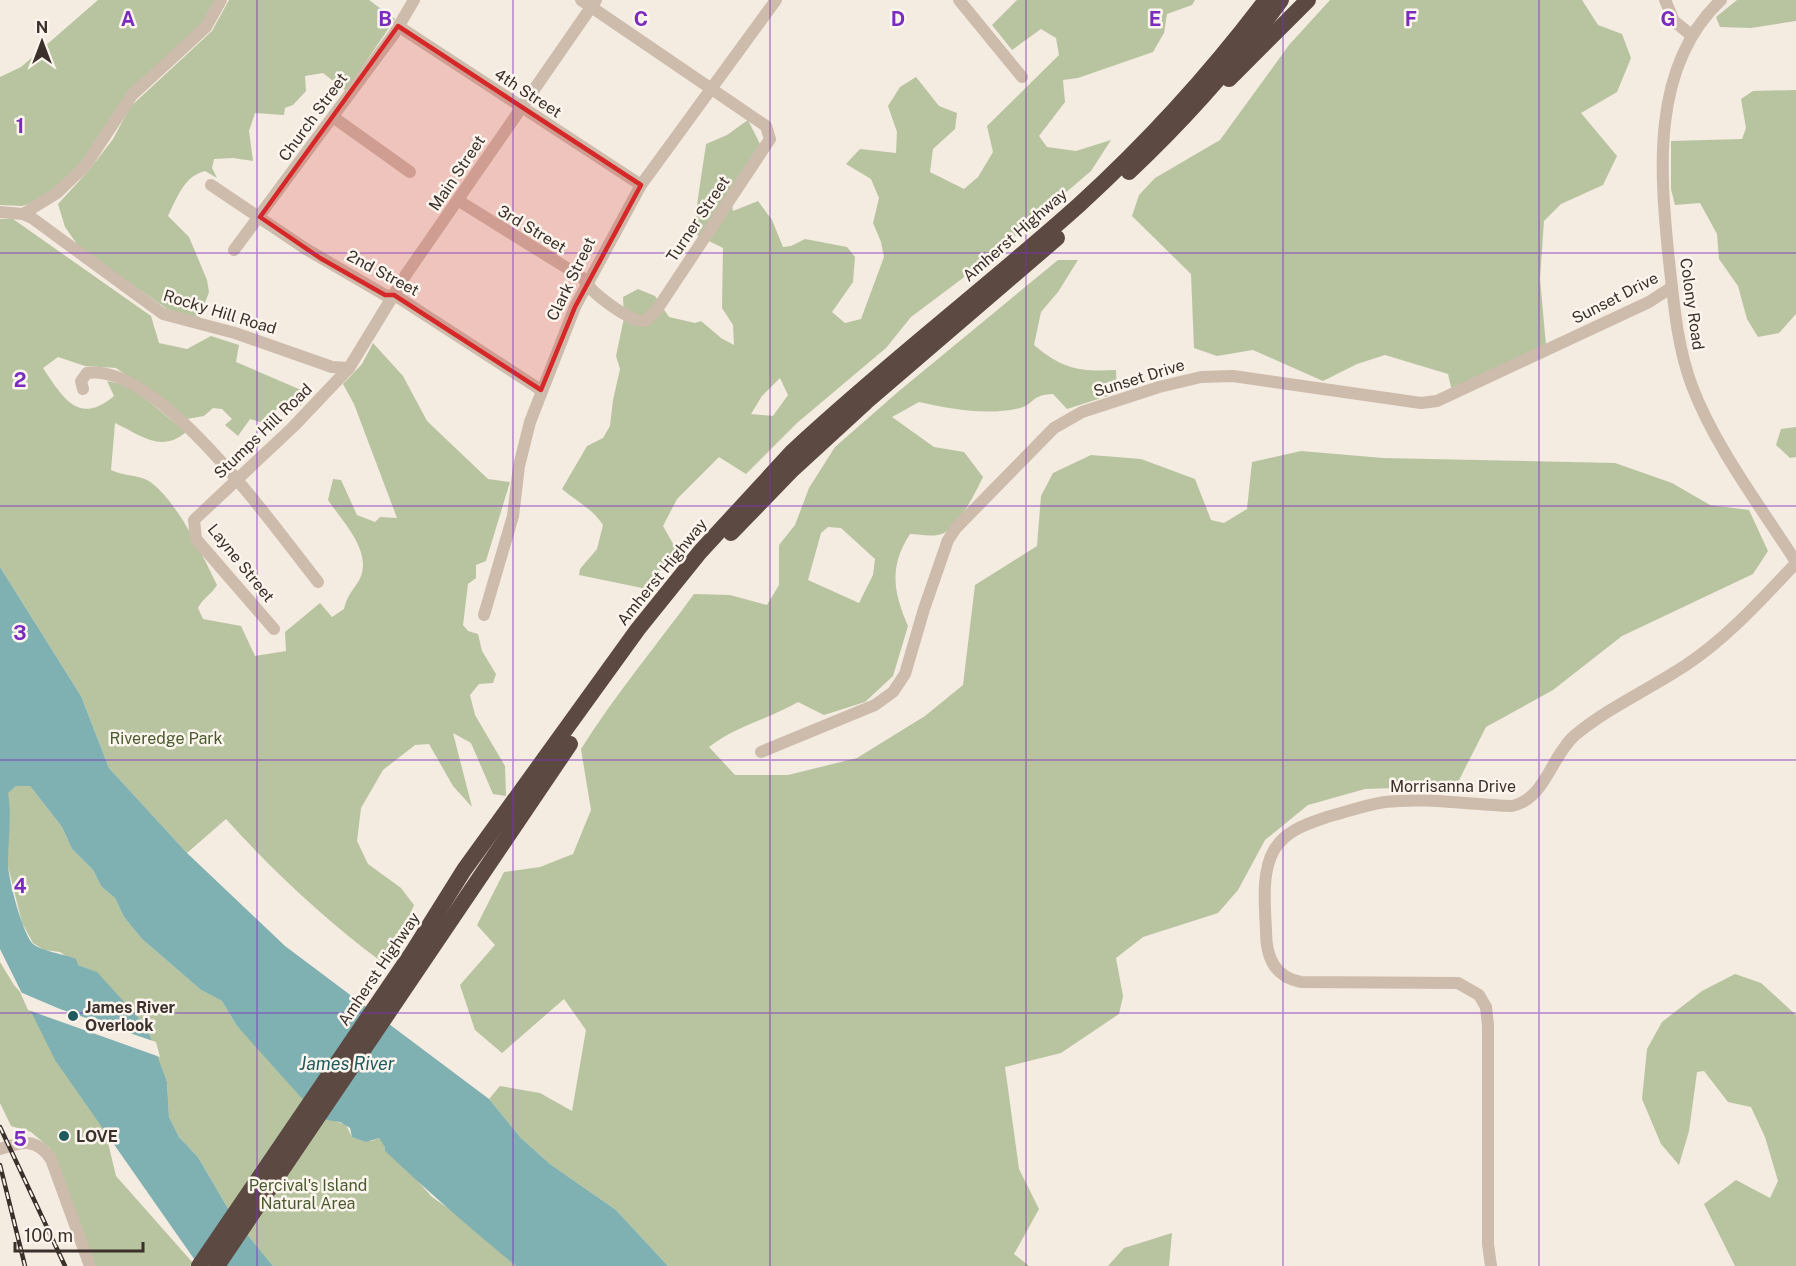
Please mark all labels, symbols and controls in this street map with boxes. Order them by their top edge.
text: A [121,7,135,31]
text: B [378,7,392,31]
text: C [634,7,648,31]
text: D [891,7,905,31]
text: E [1149,7,1161,31]
text: F [1405,7,1417,31]
text: G [1660,7,1676,31]
north arrow [12,12,72,72]
text: N [36,18,48,37]
street label: 4th Street [491,64,565,122]
street label: Church Street [275,69,351,165]
text: 1 [16,114,24,138]
street label: Main Street [425,132,489,214]
street label: Turner Street [662,172,734,266]
street label: Amherst Highway [959,184,1071,286]
street label: 3rd Street [494,201,570,257]
street label: Clark Street [543,234,599,324]
street label: 2nd Street [344,246,422,300]
street label: Colony Road [1676,257,1708,351]
street label: Sunset Drive [1569,268,1661,328]
street label: Rocky Hill Road [161,286,279,338]
street label: Sunset Drive [1091,355,1187,401]
text: 2 [14,368,26,392]
street label: Stumps Hill Road [210,379,316,483]
street label: Amherst Highway [613,514,711,629]
street label: Layne Street [204,520,278,606]
text: 3 [13,621,27,645]
park label: Riveredge Park [109,729,223,748]
street label: Morrisanna Drive [1390,777,1516,796]
text: 4 [13,874,27,898]
street label: Amherst Highway [334,909,424,1029]
place label: James River Overlook [85,998,176,1035]
marker: James River Overlook [66,1009,80,1023]
water label: James River [299,1053,395,1074]
text: 5 [13,1127,27,1151]
place label: LOVE [76,1127,118,1146]
marker: LOVE [57,1129,71,1143]
park label: Percival's Island Natural Area [249,1176,367,1213]
scale bar [15,1215,142,1253]
text: 100 m [24,1225,73,1246]

